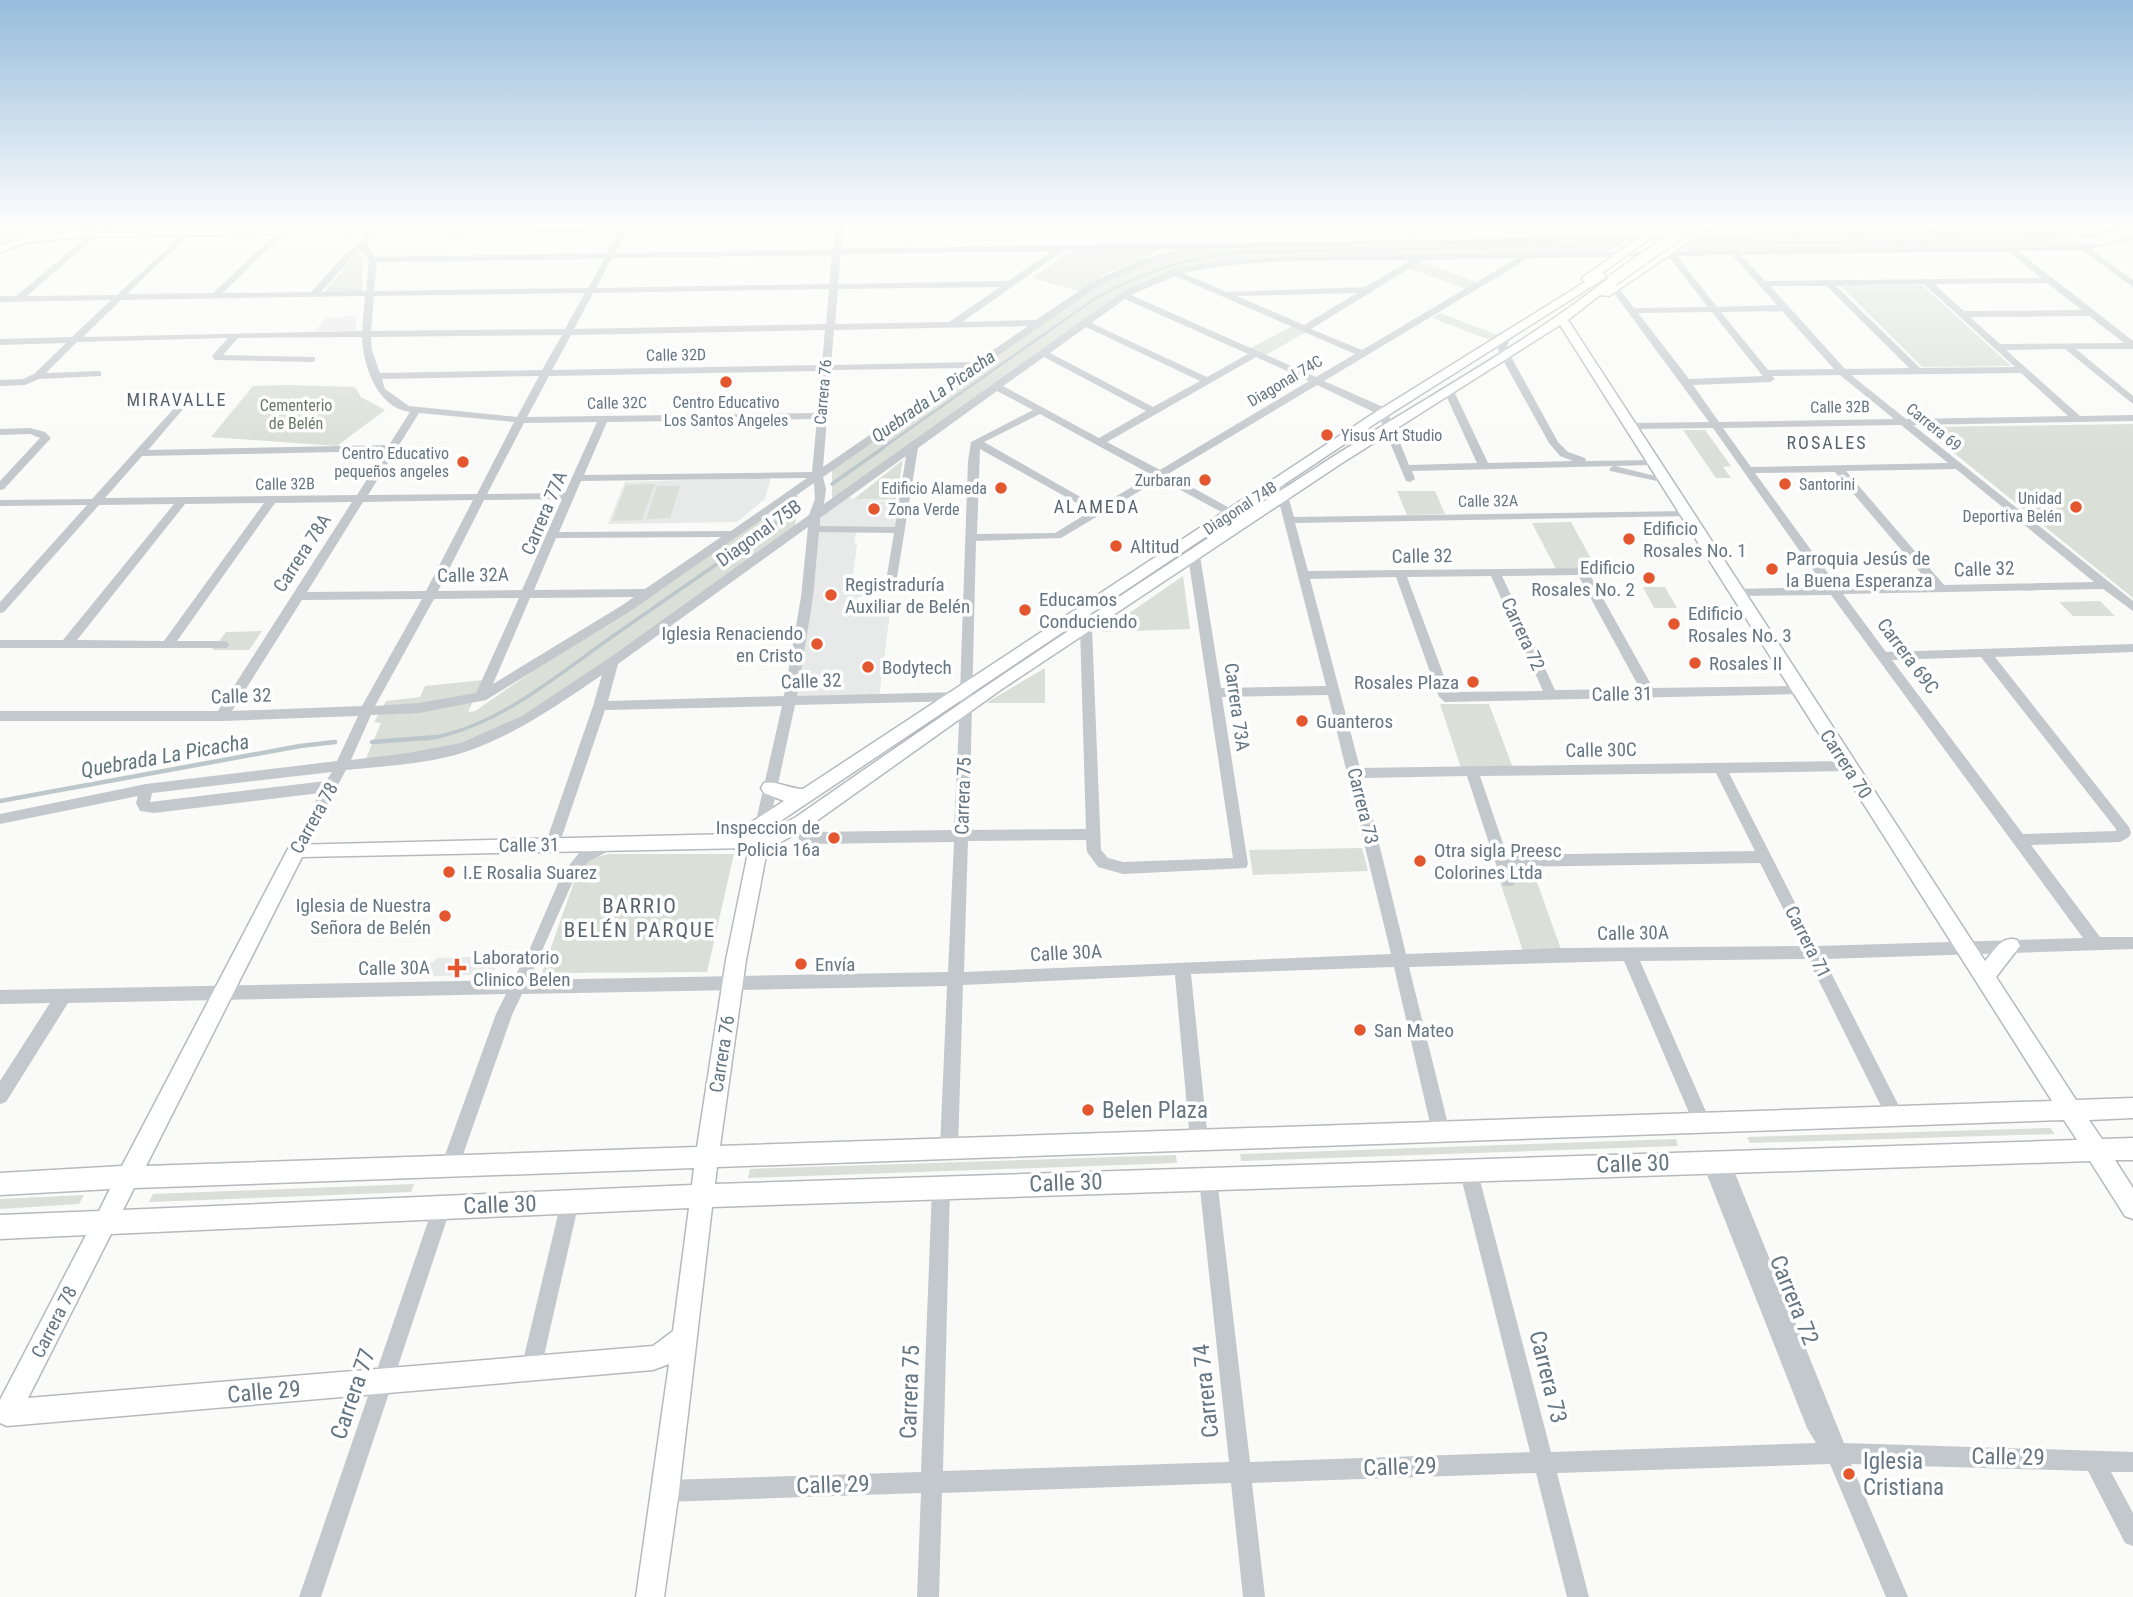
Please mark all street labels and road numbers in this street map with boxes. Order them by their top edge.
street label: Calle 32D [646,345,706,365]
street label: Diagonal 74C [1244,351,1326,411]
street label: Carrera 76 [811,358,835,425]
street label: Calle 32C [587,393,647,413]
street label: Calle 32B [1810,397,1870,417]
street label: Carrera 69 [1903,399,1965,455]
street label: Carrera 77A [516,468,572,558]
street label: Calle 32B [255,474,315,494]
street label: Diagonal 74B [1200,477,1280,539]
street label: Calle 32A [1458,491,1518,511]
street label: Diagonal 75B [712,494,806,572]
street label: Carrera 78A [268,509,336,596]
street label: Calle 32 [1391,544,1453,568]
street label: Calle 32 [1953,556,2015,582]
street label: Calle 32A [437,563,509,587]
street label: Carrera 72 [1496,594,1550,674]
street label: Carrera 69C [1872,614,1944,698]
street label: Carrera 73A [1219,661,1255,753]
street label: Calle 32 [780,668,842,694]
street label: Calle 31 [1591,682,1653,706]
street label: Calle 32 [210,683,272,709]
street label: Carrera 70 [1815,725,1877,803]
street label: Calle 30C [1565,738,1637,762]
street label: Carrera 75 [950,757,976,835]
street label: Carrera 73 [1342,765,1384,847]
street label: Carrera 78 [285,778,343,858]
street label: Calle 31 [498,833,560,857]
street label: Carrera 71 [1780,902,1836,982]
street label: Calle 30A [1597,921,1669,945]
street label: Calle 30A [1030,940,1102,966]
street label: Calle 30A [358,956,430,980]
street label: Carrera 76 [705,1014,739,1094]
street label: Calle 30 [1596,1149,1670,1179]
street label: Calle 30 [1029,1168,1103,1198]
street label: Calle 30 [463,1190,537,1220]
street label: Carrera 72 [1764,1251,1824,1349]
street label: Carrera 78 [26,1282,82,1362]
street label: Carrera 73 [1524,1328,1572,1426]
street label: Carrera 74 [1188,1343,1224,1439]
street label: Carrera 75 [895,1344,925,1440]
street label: Carrera 77 [325,1345,381,1443]
street label: Calle 29 [226,1375,302,1409]
street label: Calle 29 [1971,1443,2045,1471]
street label: Calle 29 [1363,1452,1437,1482]
street label: Calle 29 [796,1470,870,1500]

